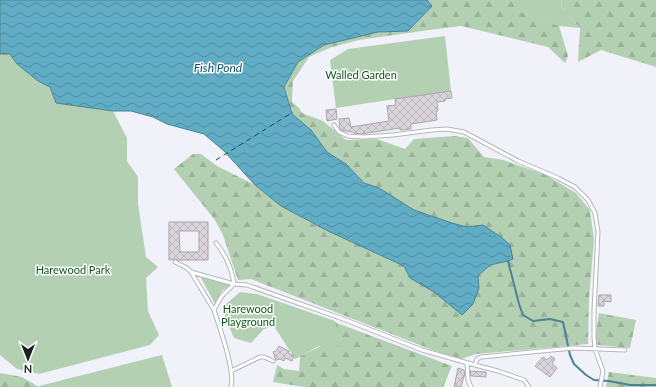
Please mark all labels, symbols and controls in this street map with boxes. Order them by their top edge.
water label: Fish Pond [194,60,243,75]
park label: Walled Garden [325,68,397,81]
park label: Harewood Park [36,263,111,276]
park label: Harewood Playground [221,302,275,328]
north arrow [8,339,48,379]
text: N [24,363,32,376]

